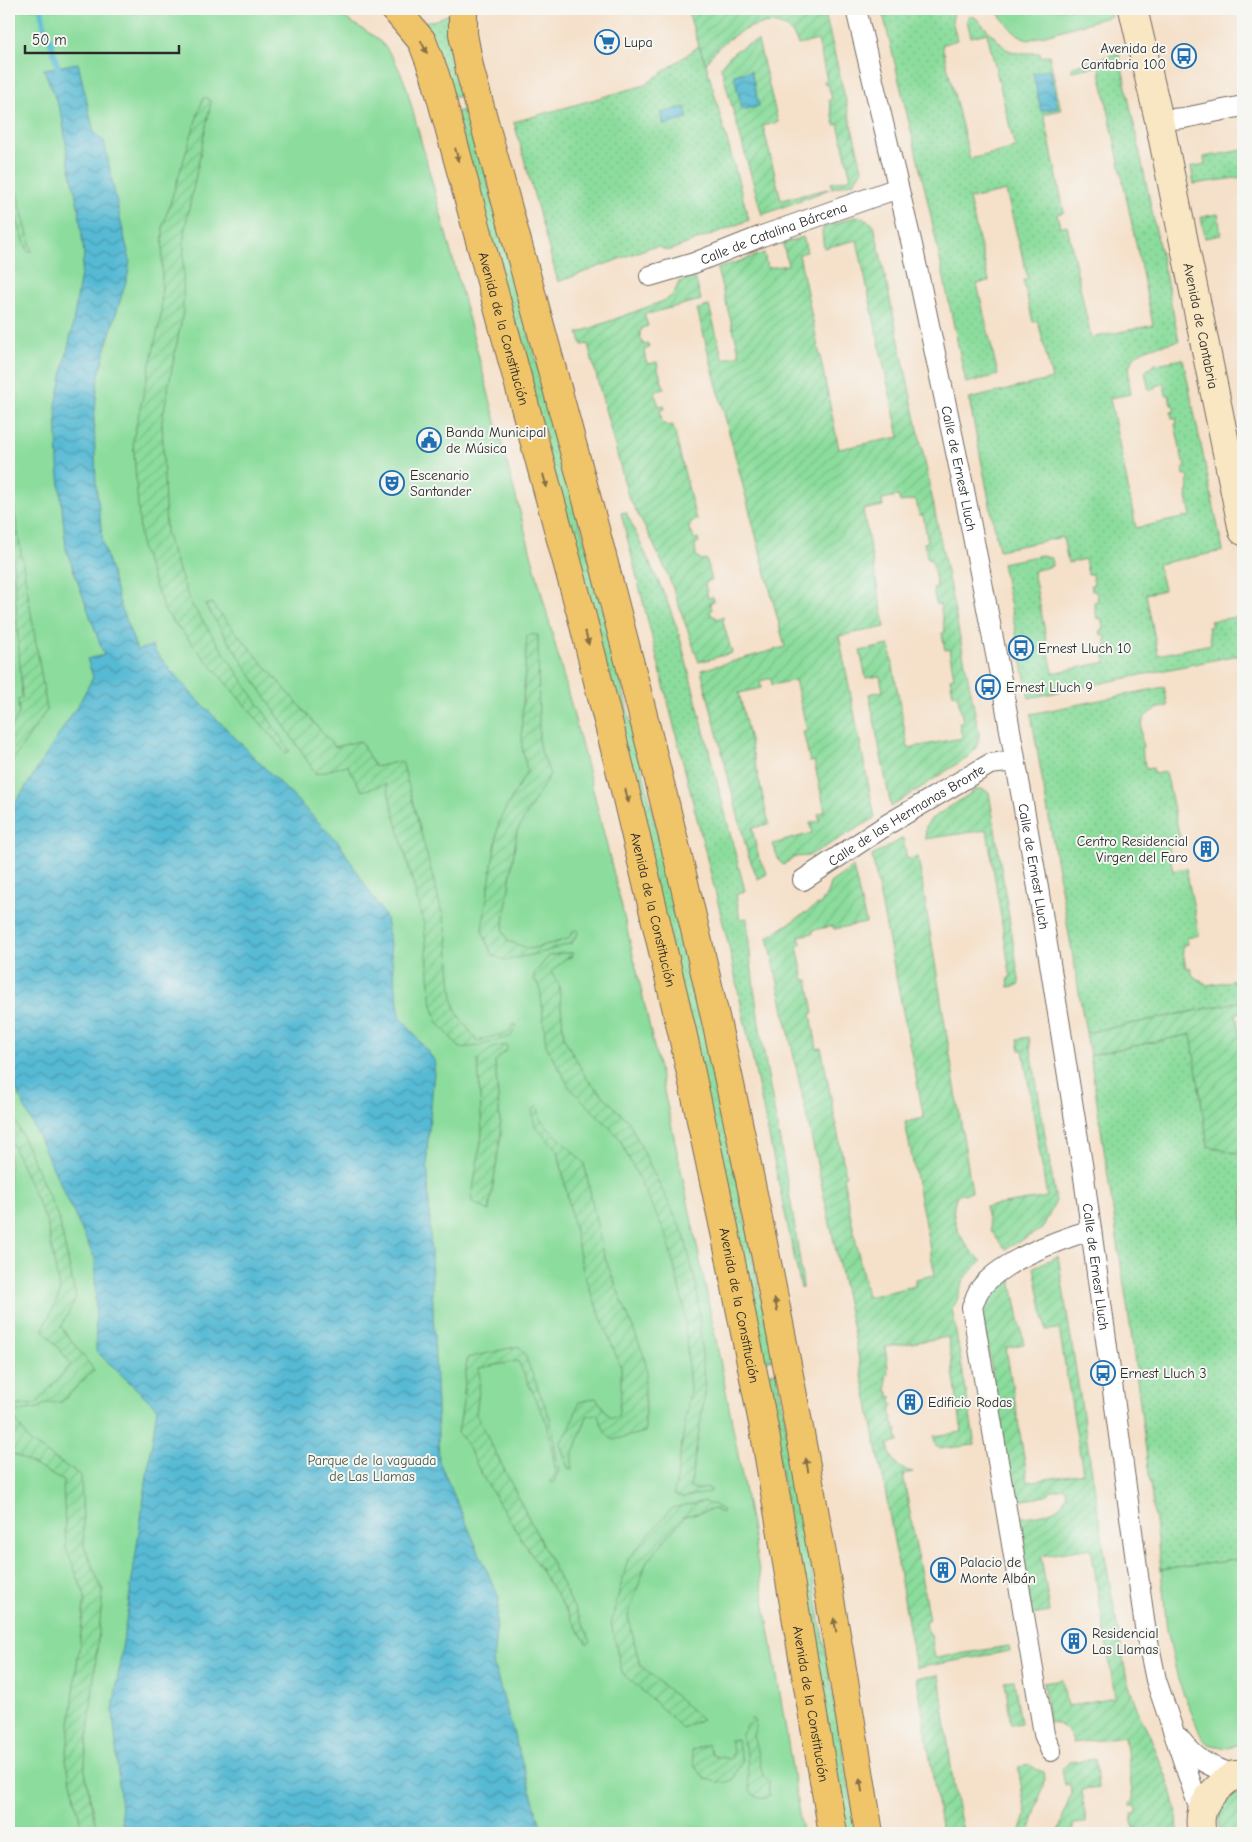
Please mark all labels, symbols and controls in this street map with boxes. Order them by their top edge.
scale bar [25,22,179,54]
supermarket icon: Lupa [594,29,620,55]
text: 50 m [32,31,67,49]
place label: Lupa [624,34,653,51]
one-way arrow [421,40,429,54]
place label: Avenida de Cantabria 100 [1081,40,1166,73]
bus stop icon: Avenida de Cantabria 100 [1171,43,1197,69]
one-way arrow [453,148,461,163]
street label: Calle de Catalina Bárcena [698,198,849,268]
street label: Avenida de la Constitución [475,250,533,407]
street label: Avenida de Cantabria [1180,261,1222,390]
street label: Calle de Ernest Lluch [938,404,980,533]
place label: Banda Municipal de Música [446,424,546,457]
public building icon: Banda Municipal de Música [416,427,442,453]
place label: Escenario Santander [410,467,472,500]
theatre icon: Escenario Santander [379,470,405,496]
one-way arrow [542,473,550,488]
one-way arrow [583,630,591,645]
bus stop icon: Ernest Lluch 10 [1008,635,1034,661]
place label: Ernest Lluch 10 [1038,640,1131,657]
bus stop icon: Ernest Lluch 9 [975,674,1001,700]
place label: Ernest Lluch 9 [1006,679,1093,696]
street label: Calle de las Hermanas Bronte [825,761,988,870]
one-way arrow [623,788,631,803]
street label: Calle de Ernest Lluch [1015,802,1053,931]
street label: Avenida de la Constitución [627,831,680,989]
place label: Centro Residencial Virgen del Faro [1077,833,1188,866]
building icon: Centro Residencial Virgen del Faro [1193,836,1219,862]
street label: Calle de Ernest Lluch [1079,1202,1113,1331]
street label: Avenida de la Constitución [716,1226,763,1384]
one-way arrow [772,1298,780,1313]
bus stop icon: Ernest Lluch 3 [1090,1360,1116,1386]
place label: Ernest Lluch 3 [1120,1365,1207,1382]
building icon: Edificio Rodas [897,1389,923,1415]
place label: Edificio Rodas [928,1394,1012,1411]
park label: Parque de la vaguada de Las Llamas [307,1452,437,1485]
one-way arrow [802,1456,810,1472]
place label: Palacio de Monte Albán [960,1554,1036,1587]
building icon: Palacio de Monte Albán [930,1557,956,1583]
one-way arrow [831,1616,839,1632]
street label: Avenida de la Constitución [789,1624,833,1783]
place label: Residencial Las Llamas [1092,1625,1159,1658]
building icon: Residencial Las Llamas [1061,1628,1087,1654]
one-way arrow [857,1777,865,1793]

